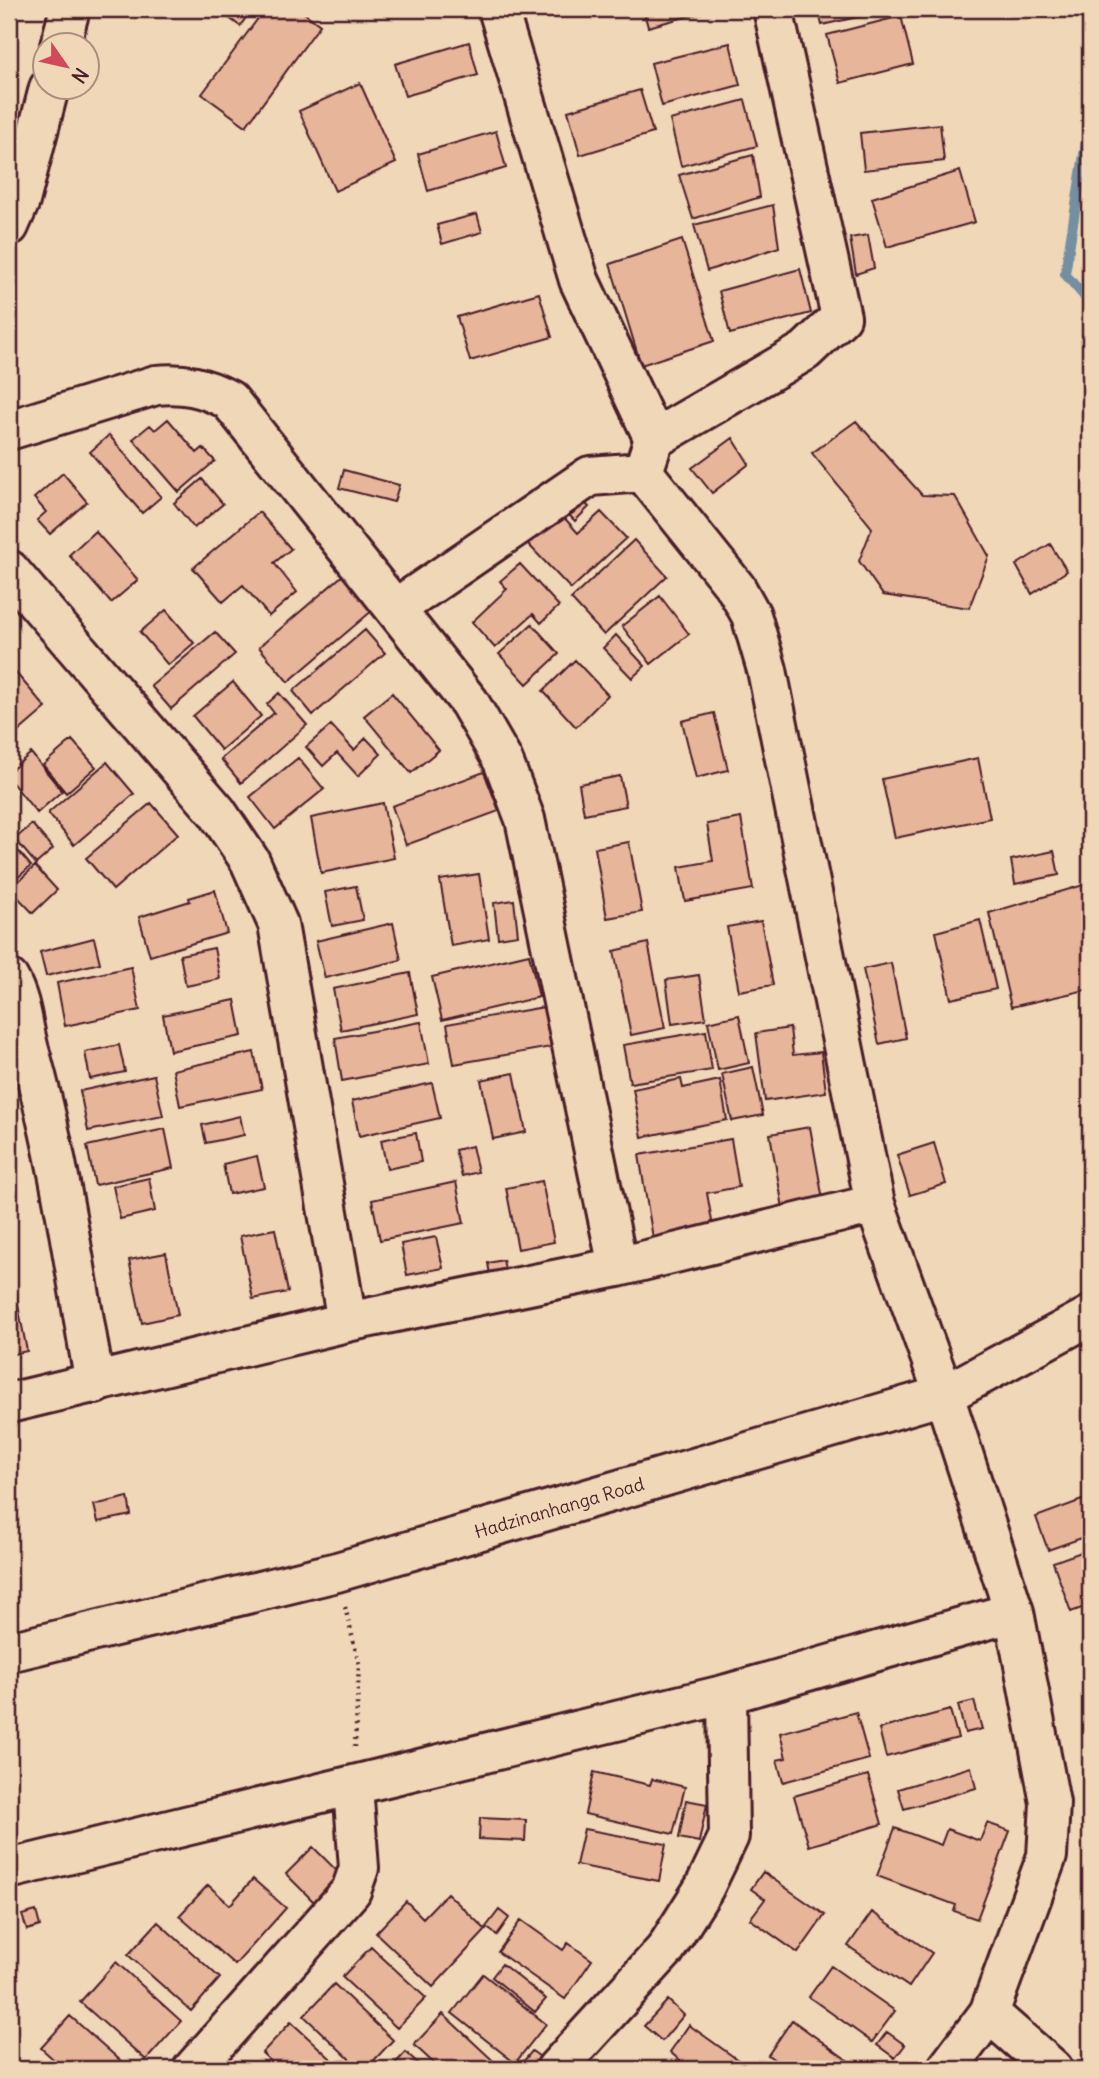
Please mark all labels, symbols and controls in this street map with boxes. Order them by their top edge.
north arrow [32,32,102,102]
text: N [66,63,94,88]
street label: Hadzinanhanga Road [472,1472,647,1543]

